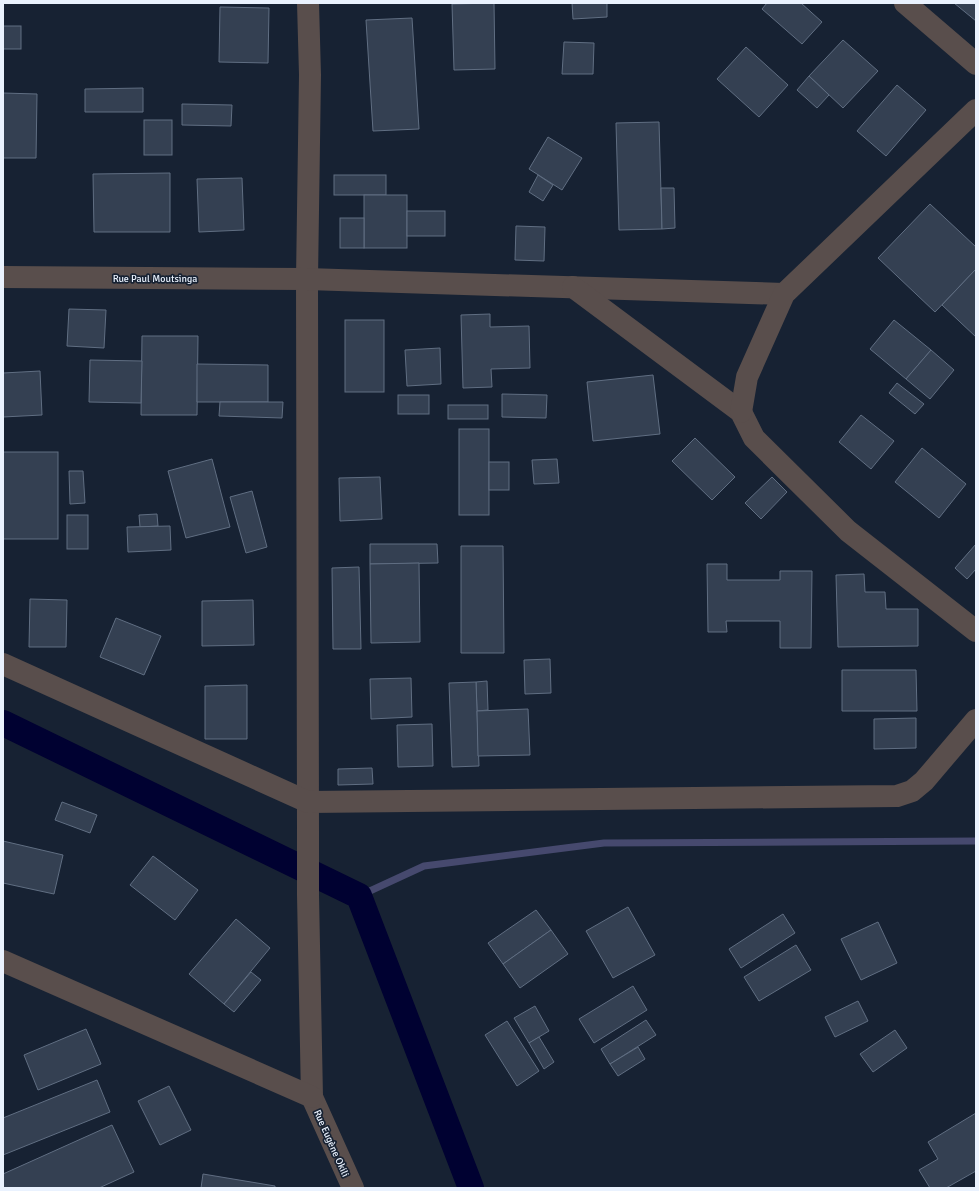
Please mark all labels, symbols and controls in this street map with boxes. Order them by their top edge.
street label: Rue Paul Moutsinga [113,273,197,285]
street label: Rue Eugène Okili [311,1108,351,1179]

